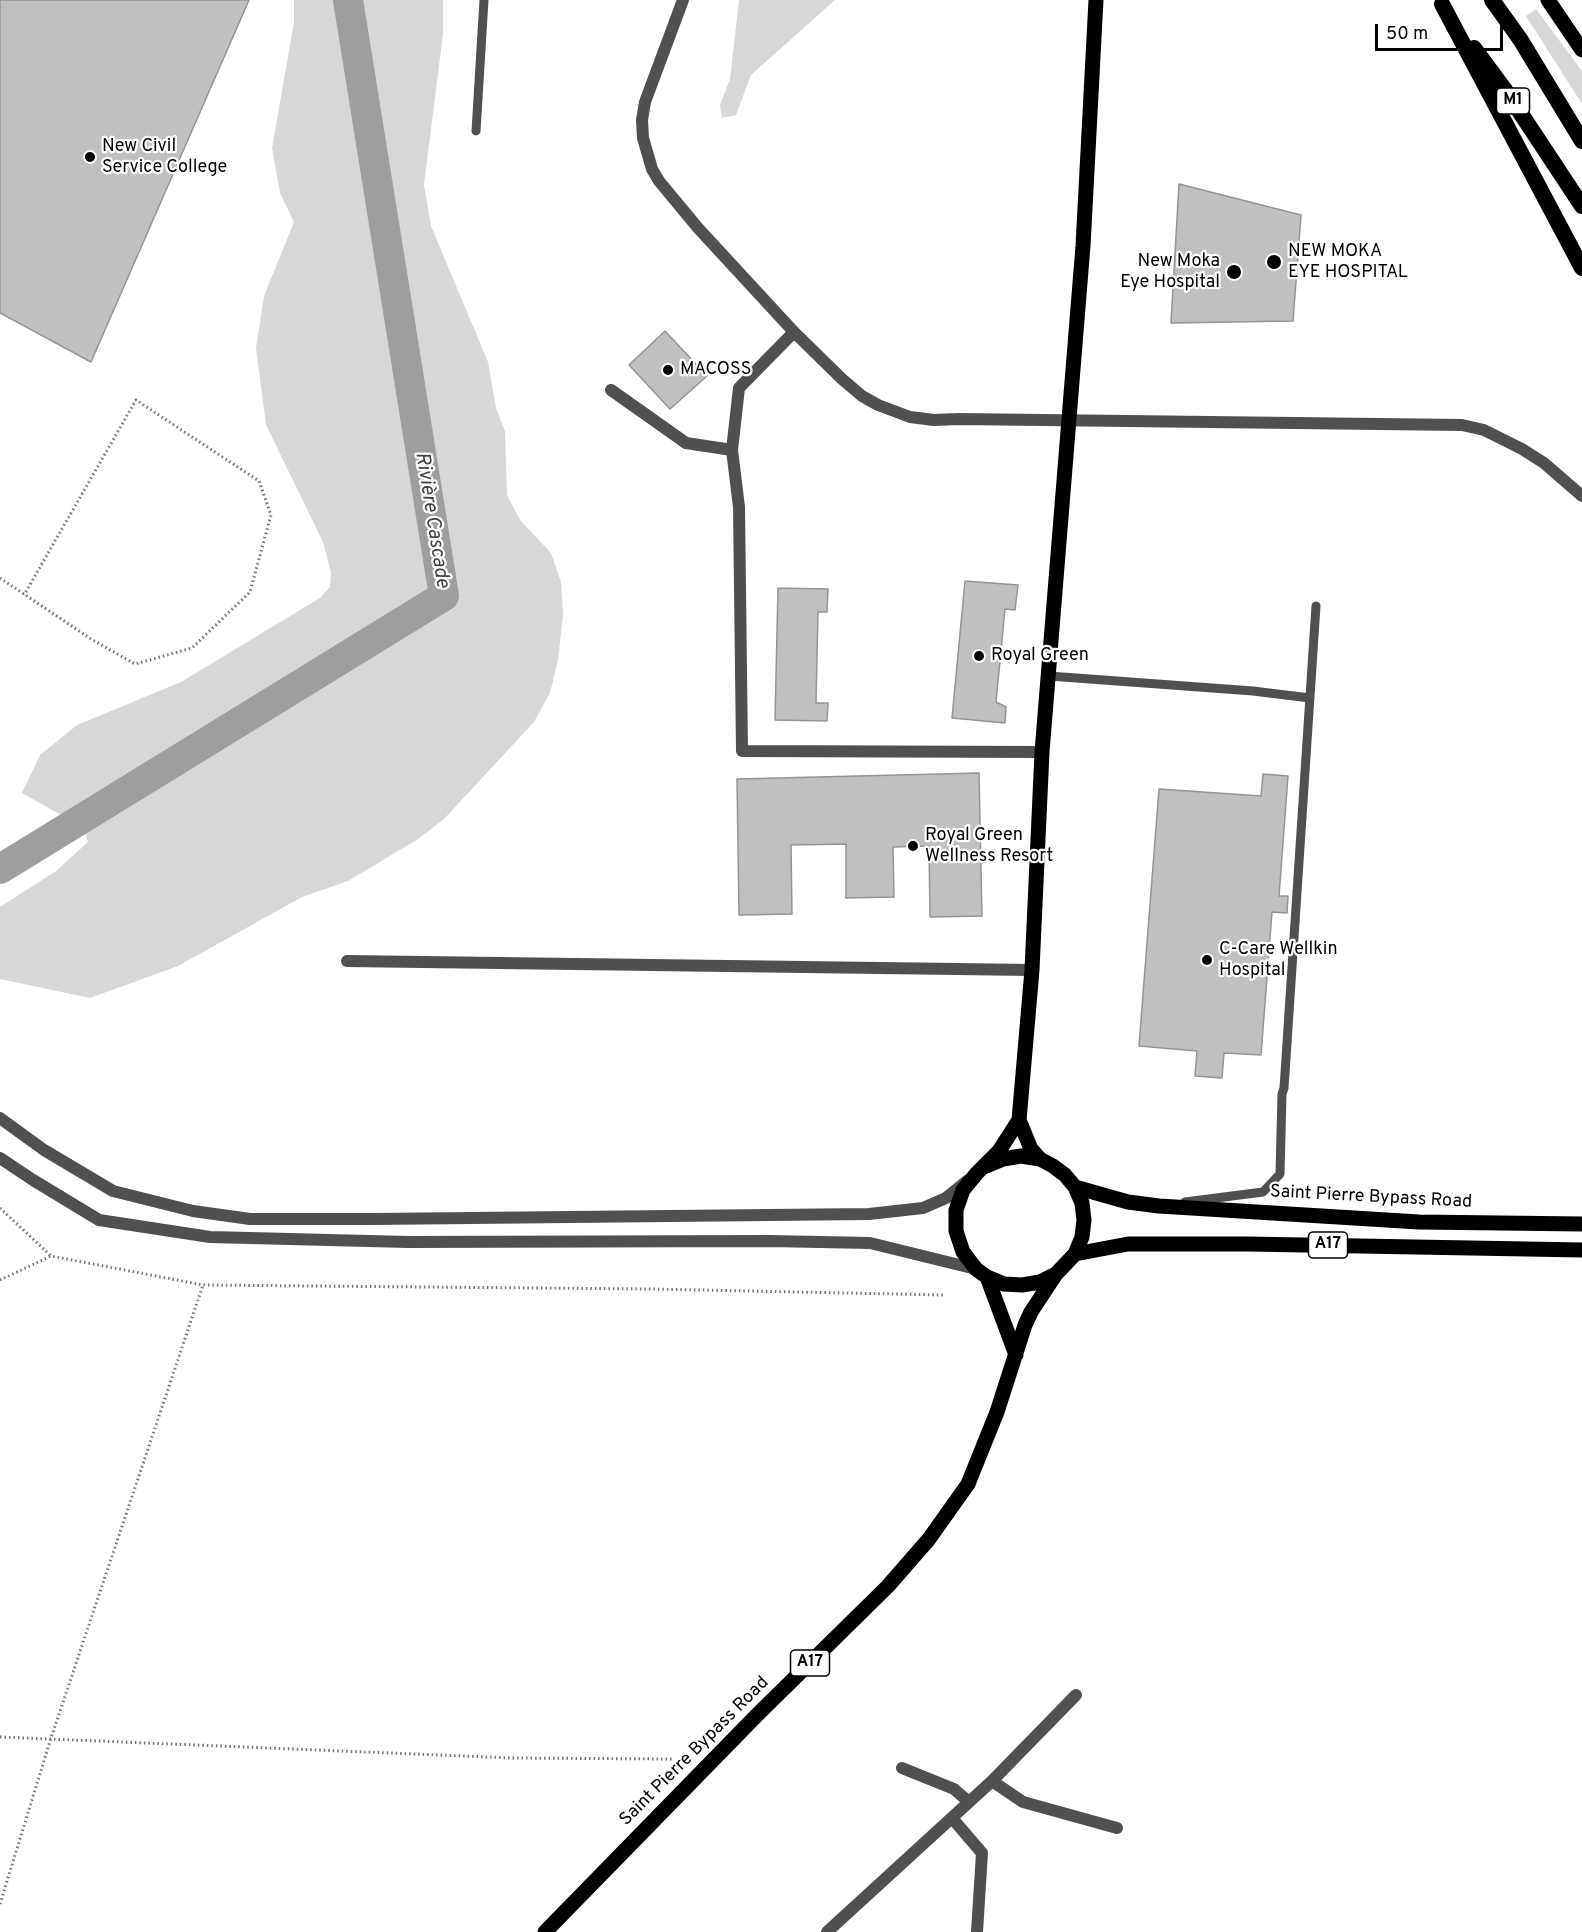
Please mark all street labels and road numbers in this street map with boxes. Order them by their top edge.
road number: M1 [1496,88,1530,114]
street label: Saint Pierre Bypass Road [1269,1182,1473,1214]
road number: A17 [1308,1232,1348,1258]
road number: A17 [790,1650,830,1676]
street label: Saint Pierre Bypass Road [616,1673,774,1831]

